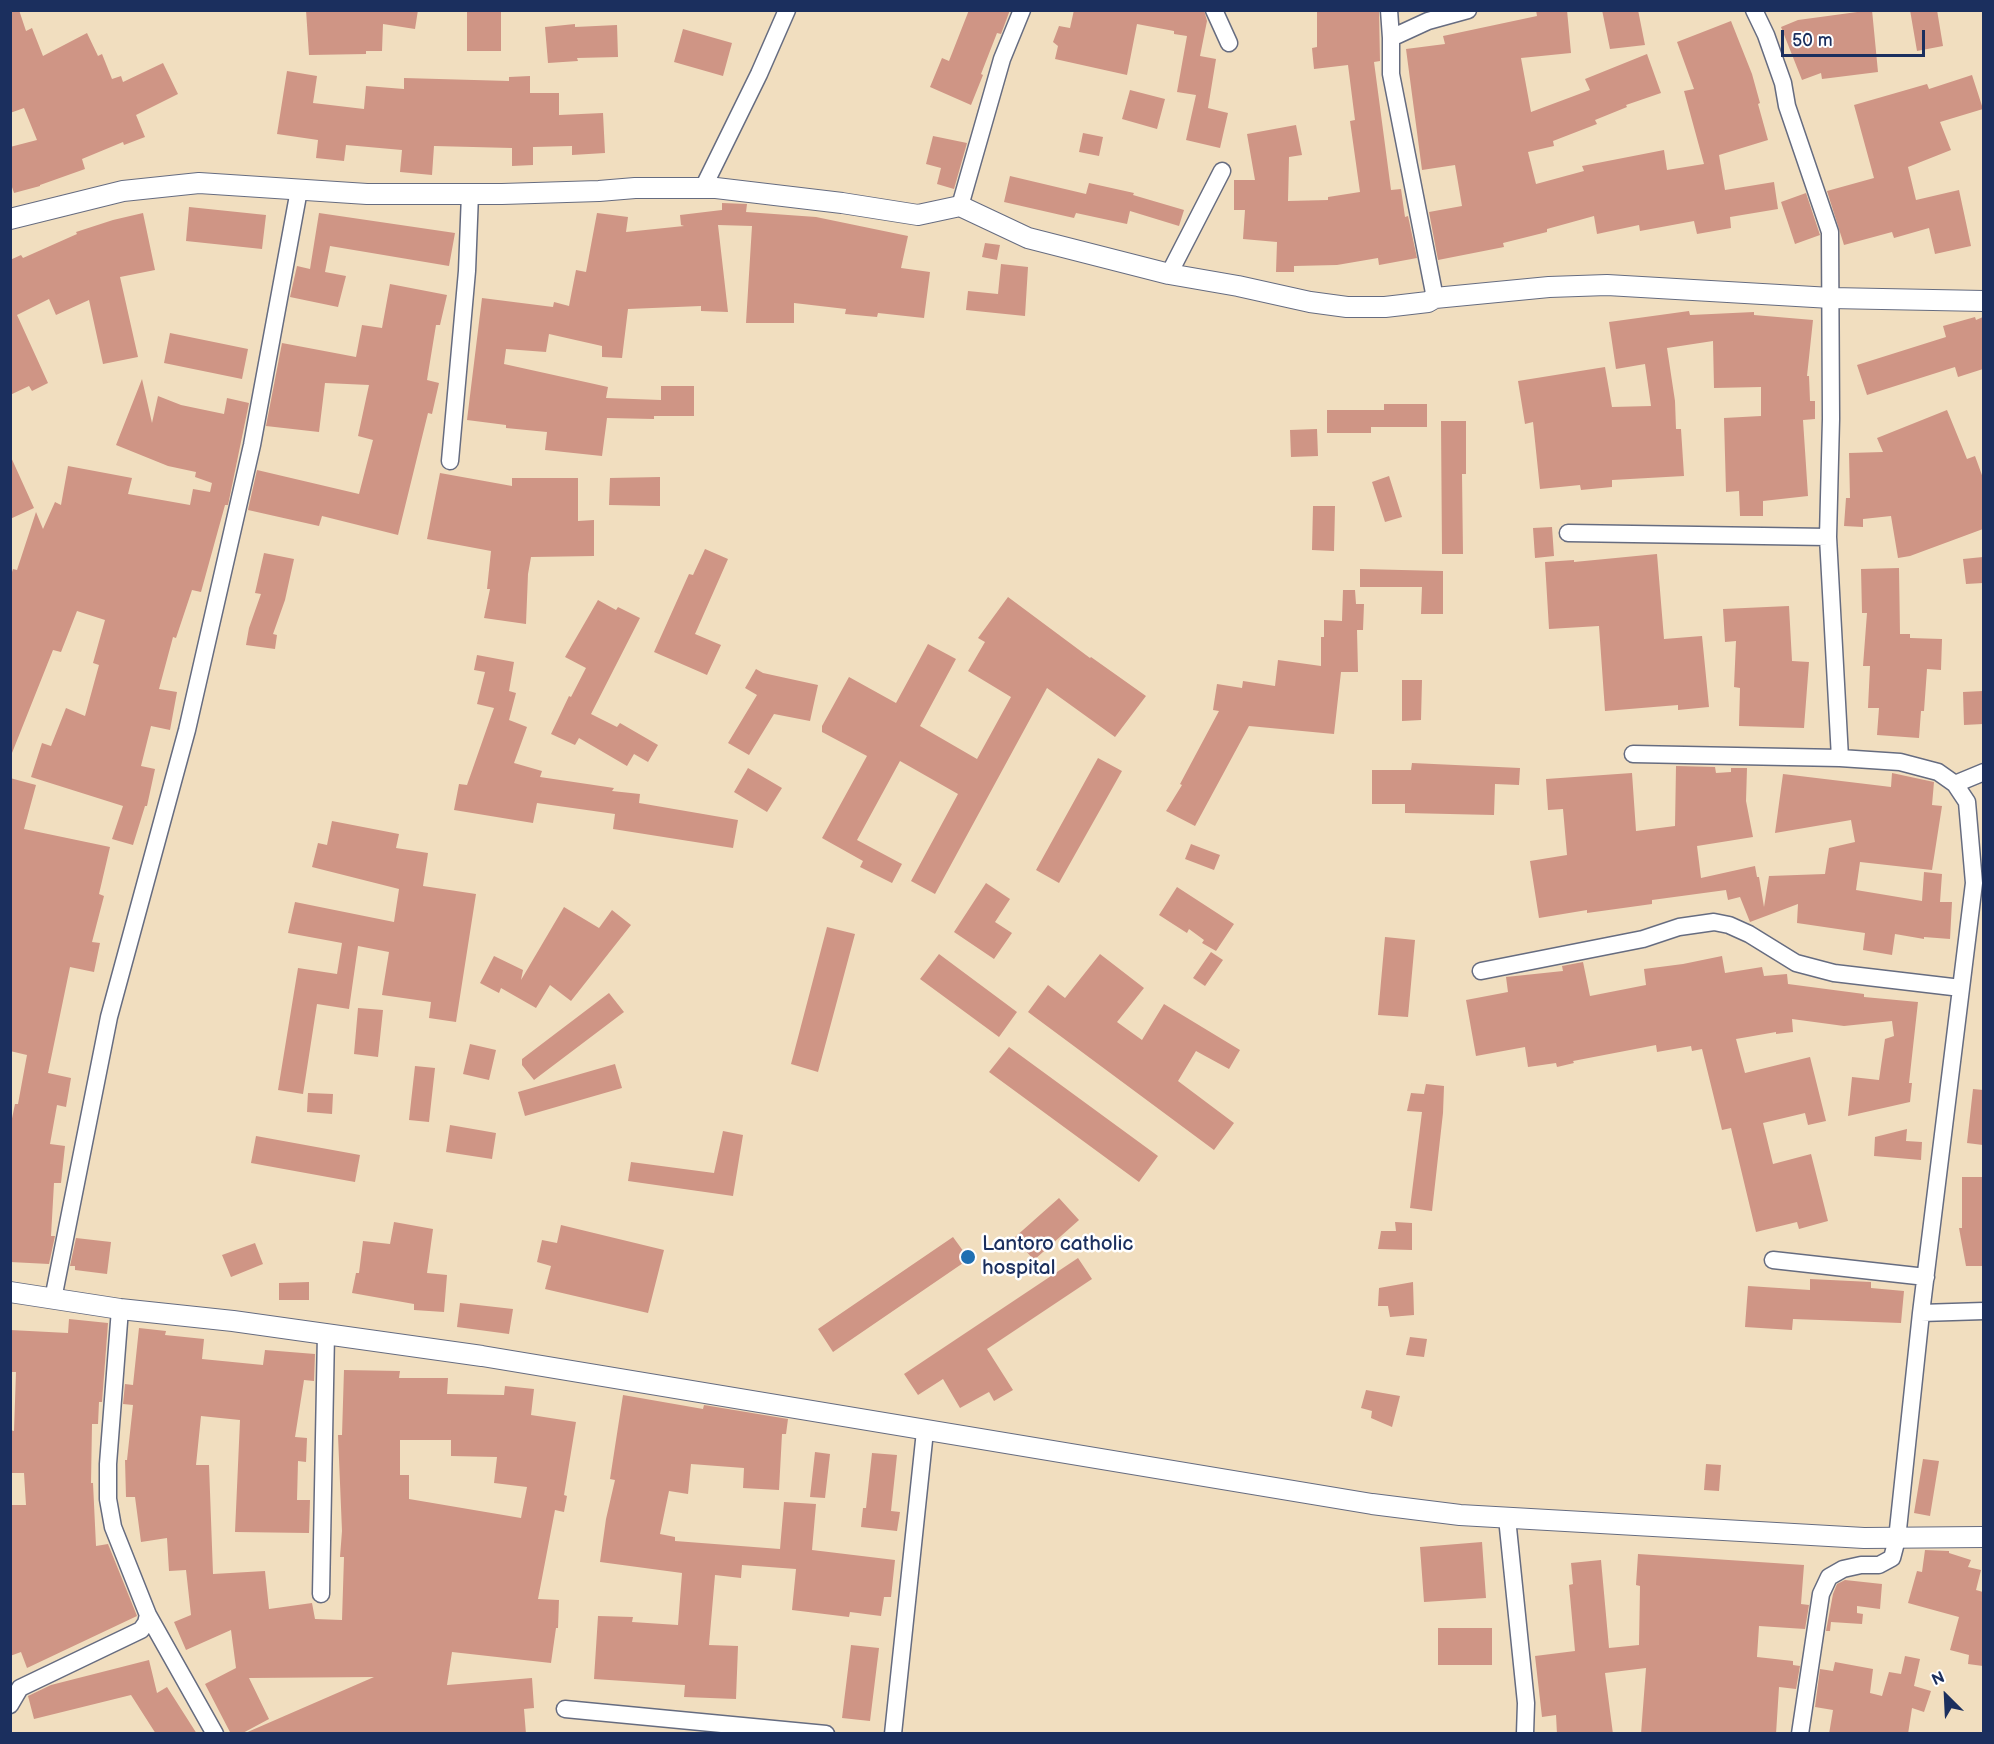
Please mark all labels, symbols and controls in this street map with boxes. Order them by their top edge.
scale bar [1784,18,1928,56]
text: 50 m [1792,30,1833,51]
place label: Lantoro catholic hospital [982,1232,1133,1282]
marker: Lantoro catholic hospital [959,1248,977,1266]
north arrow [1916,1666,1976,1726]
text: N [1929,1668,1948,1690]

